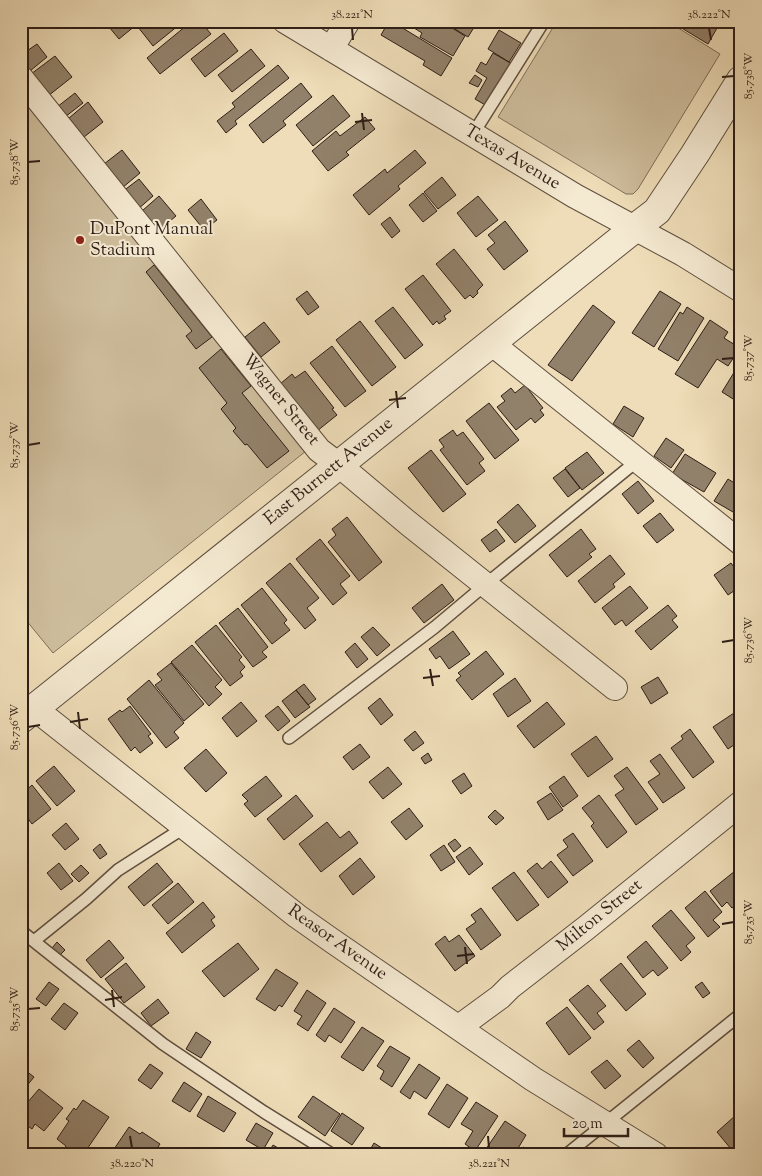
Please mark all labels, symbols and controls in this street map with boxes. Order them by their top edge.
text: 38.221°N [331,6,373,24]
text: 38.222°N [687,6,731,24]
text: 85.738°W [740,52,758,99]
street label: Texas Avenue [459,119,565,197]
text: 85.738°W [6,138,24,185]
place label: DuPont Manual Stadium [90,217,213,264]
marker: DuPont Manual Stadium [74,234,86,246]
text: 85.737°W [740,334,758,381]
street label: Wagner Street [235,348,325,452]
street label: East Burnett Avenue [259,412,399,532]
text: 85.737°W [6,421,24,468]
text: 85.736°W [740,616,758,663]
text: 85.736°W [6,703,24,750]
street label: Milton Street [552,873,648,959]
street label: Reasor Avenue [282,899,392,987]
text: 85.735°W [740,899,758,944]
text: 85.735°W [6,986,24,1031]
scale bar [564,1106,628,1138]
text: 20 m [572,1114,603,1135]
text: 38.220°N [110,1155,154,1173]
text: 38.221°N [468,1155,510,1173]

